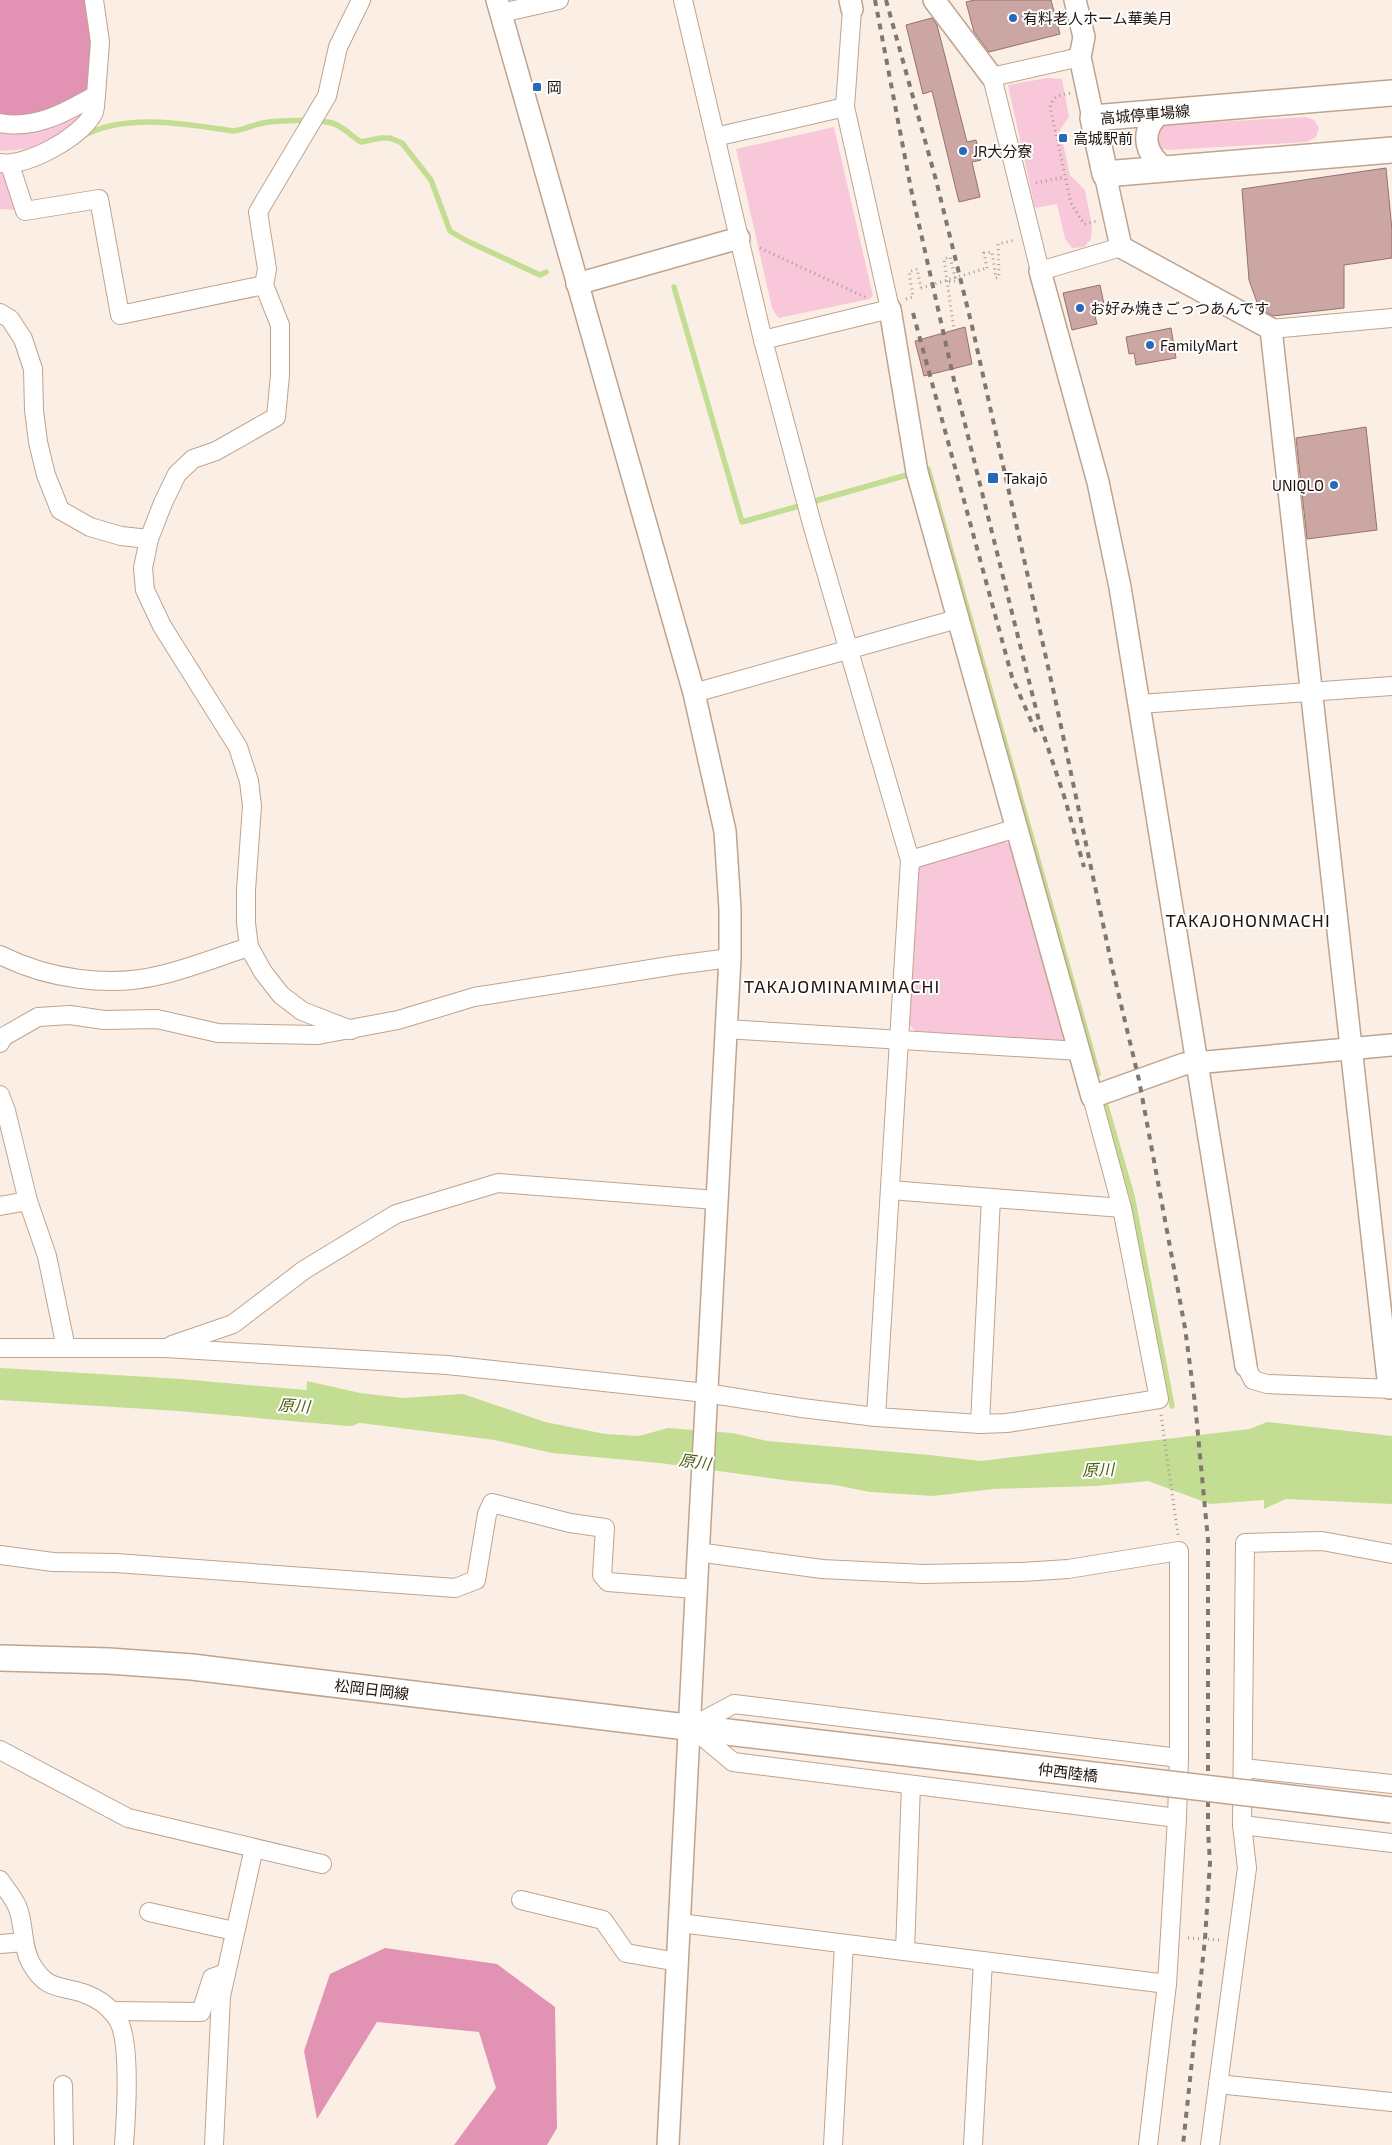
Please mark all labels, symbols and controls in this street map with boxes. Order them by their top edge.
place label: 有料老人ホーム華美月 [1023,9,1173,27]
marker: 有料老人ホーム華美月 [1007,12,1019,24]
place label: 岡 [547,78,562,96]
marker: 岡 [531,81,543,93]
street label: 高城停車場線 [1099,101,1191,127]
place label: 高城駅前 [1073,129,1133,147]
marker: 高城駅前 [1057,132,1069,144]
place label: JR大分寮 [973,142,1032,160]
marker: JR大分寮 [957,145,969,157]
place label: お好み焼きごっつあんです [1090,299,1269,317]
marker: お好み焼きごっつあんです [1074,302,1086,314]
place label: FamilyMart [1160,336,1238,354]
marker: FamilyMart [1144,339,1156,351]
place label: Takajō [1004,469,1048,488]
marker: Takajō [986,471,1000,485]
place label: UNIQLO [1272,476,1324,495]
marker: UNIQLO [1328,479,1340,491]
district label: TAKAJOHONMACHI [1165,909,1331,931]
district label: TAKAJOMINAMIMACHI [744,975,940,997]
water label: 原川 [277,1394,313,1416]
water label: 原川 [678,1449,714,1473]
water label: 原川 [1082,1459,1116,1479]
street label: 松岡日岡線 [334,1675,410,1703]
street label: 仲西陸橋 [1037,1759,1099,1785]

